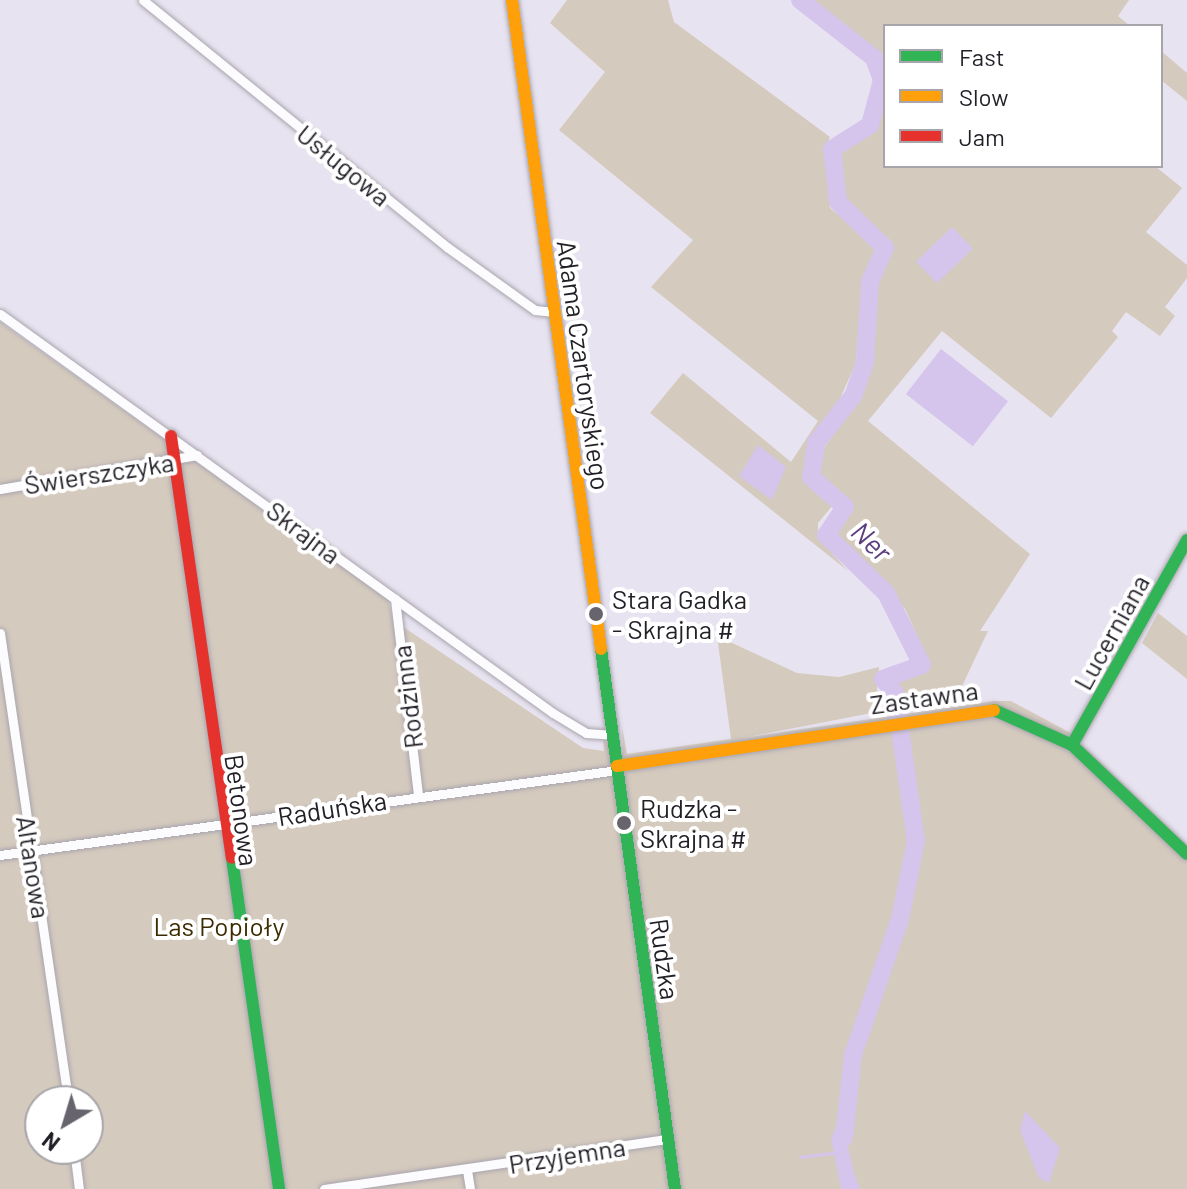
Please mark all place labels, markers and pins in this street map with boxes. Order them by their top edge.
place label: Stara Gadka - Skrajna # [612,583,747,644]
marker: Stara Gadka - Skrajna # [587,605,605,623]
place label: Rudzka - Skrajna # [640,792,747,854]
marker: Rudzka - Skrajna # [615,814,633,832]

